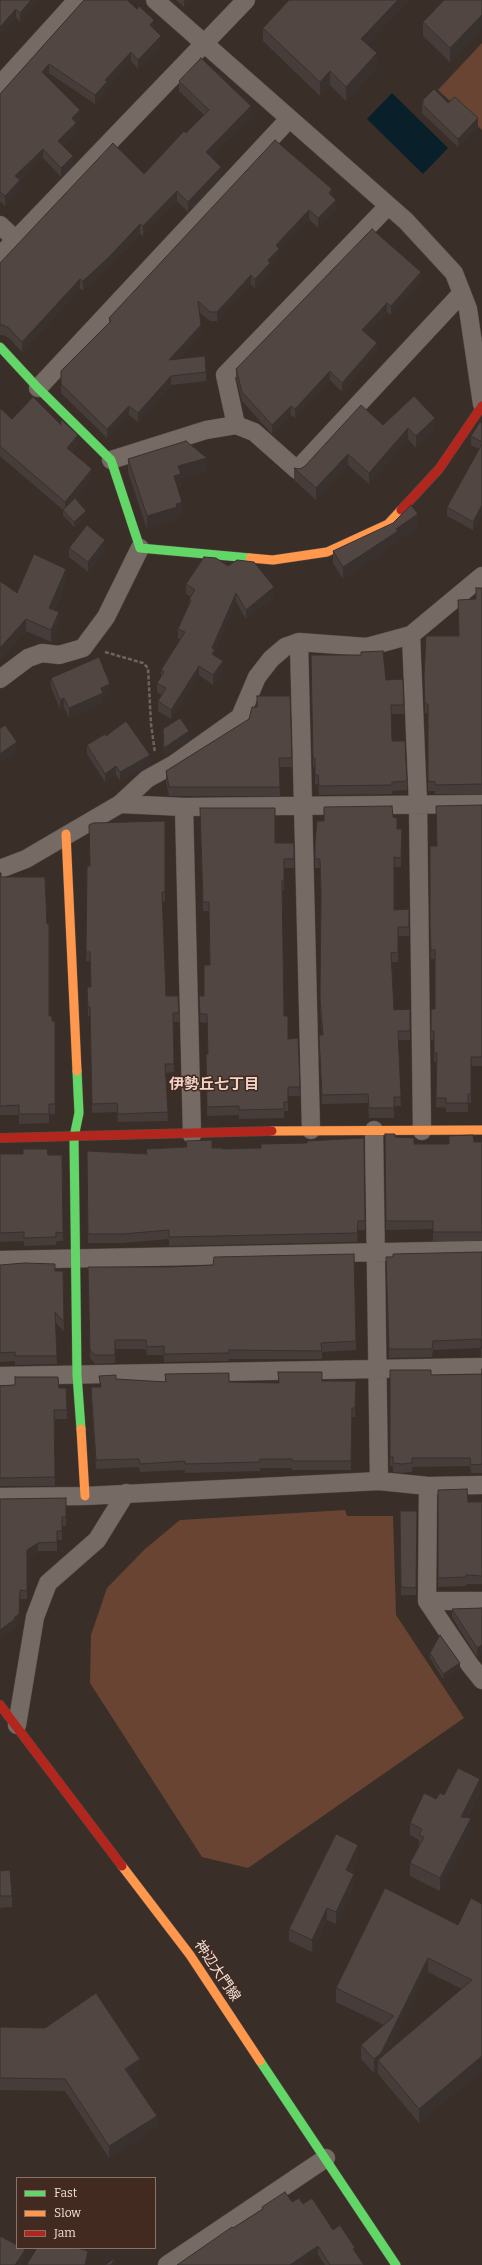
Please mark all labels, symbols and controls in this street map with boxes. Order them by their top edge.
district label: 伊勢丘七丁目 [169,1076,259,1094]
street label: 神辺大門線 [190,1937,244,2005]
legend [16,2177,156,2249]
text: Fast [54,2186,77,2200]
text: Slow [54,2206,81,2220]
text: Jam [54,2226,76,2240]

